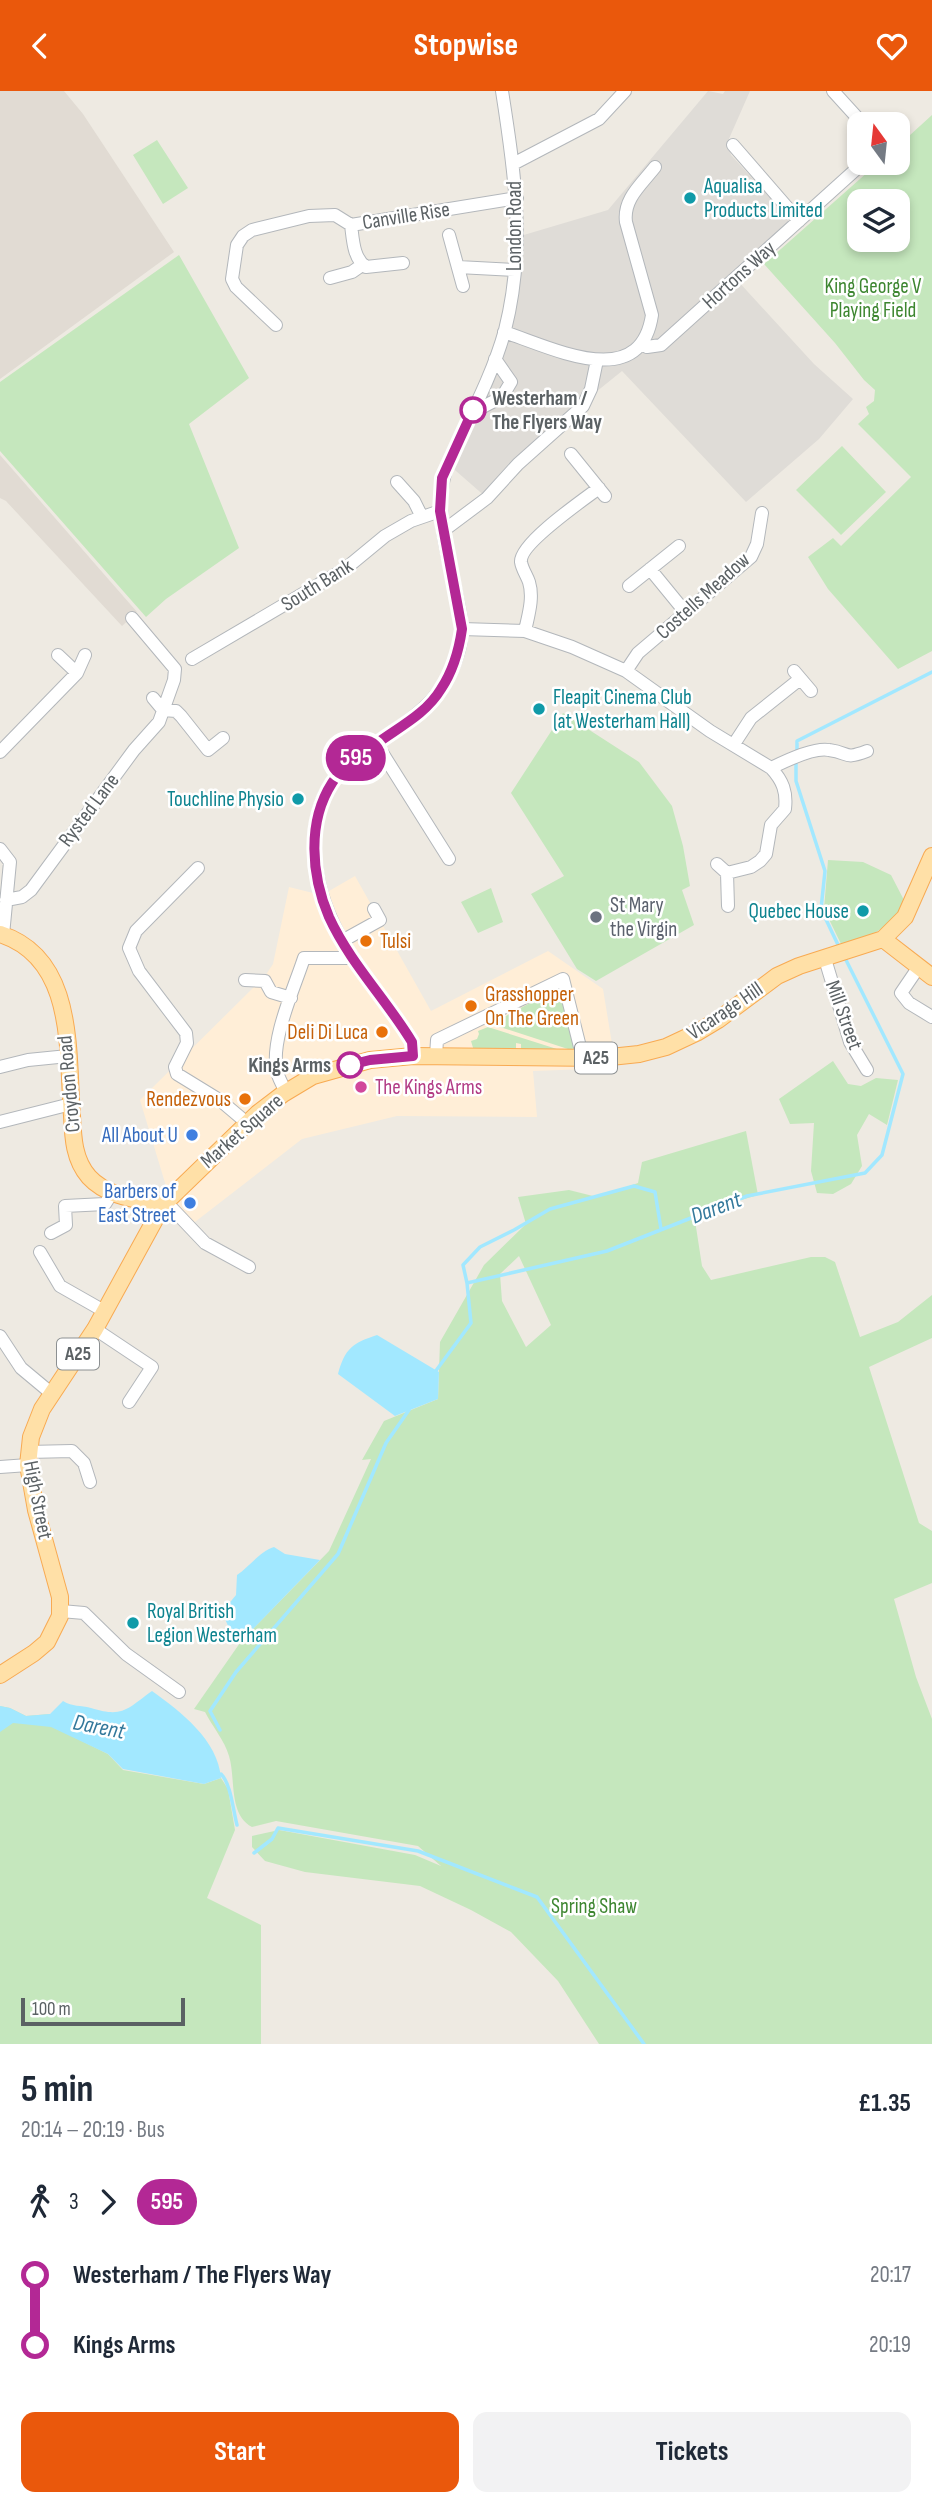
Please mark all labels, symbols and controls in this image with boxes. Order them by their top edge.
text: Stopwise [414,26,518,65]
icon: back [21,27,59,65]
icon: heart [873,27,911,65]
north arrow [847,112,910,175]
map controls [847,112,910,252]
place label: Aqualisa Products Limited [703,174,823,223]
street label: London Road [502,181,527,271]
button: layers [847,189,910,252]
marker: Aqualisa Products Limited [682,190,698,206]
street label: Canville Rise [361,197,451,235]
street label: Hortons Way [697,236,781,314]
park label: King George V Playing Field [825,274,922,323]
place label: Westerham / The Flyers Way [492,386,602,435]
marker: Westerham / The Flyers Way [460,397,486,423]
street label: Costells Meadow [651,547,755,645]
street label: South Bank [277,553,357,617]
place label: Fleapit Cinema Club (at Westerham Hall) [553,685,692,734]
marker: Fleapit Cinema Club (at Westerham Hall) [531,701,547,717]
line badge: 595 [316,735,396,781]
text: 595 [340,743,372,772]
street label: Rysted Lane [53,769,125,851]
place label: Touchline Physio [167,787,284,812]
marker: Touchline Physio [290,791,306,807]
place label: St Mary the Virgin [610,893,677,942]
place label: Quebec House [748,899,849,924]
marker: Quebec House [855,903,871,919]
marker: St Mary the Virgin [588,909,604,925]
place label: Tulsi [380,929,411,954]
marker: Tulsi [358,933,374,949]
street label: Vicarage Hill [682,977,768,1045]
street label: Mill Street [820,977,868,1053]
place label: Grasshopper On The Green [485,982,579,1031]
marker: Grasshopper On The Green [463,998,479,1014]
place label: Deli Di Luca [287,1020,368,1045]
marker: Deli Di Luca [374,1024,390,1040]
street label: Croydon Road [52,1035,86,1133]
road number: A25 [575,1042,617,1073]
marker: Kings Arms [337,1052,363,1078]
place label: Kings Arms [248,1053,331,1078]
place label: The Kings Arms [375,1075,482,1100]
marker: The Kings Arms [353,1079,369,1095]
place label: Rendezvous [146,1087,231,1112]
street label: Market Square [196,1088,288,1174]
marker: Rendezvous [237,1091,253,1107]
place label: All About U [101,1123,178,1148]
marker: All About U [184,1127,200,1143]
place label: Barbers of East Street [98,1179,177,1228]
water label: Darent [687,1185,746,1230]
marker: Barbers of East Street [182,1195,198,1211]
road number: A25 [57,1338,99,1369]
street label: High Street [18,1459,58,1541]
place label: Royal British Legion Westerham [147,1599,277,1648]
marker: Royal British Legion Westerham [125,1615,141,1631]
water label: Darent [71,1708,128,1746]
park label: Spring Shaw [551,1894,637,1919]
scale bar [21,1995,186,2027]
text: 100 m [32,1998,71,2021]
text: 5 min [21,2067,93,2112]
text: £1.35 [858,2088,911,2119]
text: 20:14 – 20:19 · Bus [21,2116,165,2144]
icon: walk [21,2183,59,2221]
icon: forward [89,2183,127,2221]
text: 595 [151,2187,183,2216]
text: 3 [69,2188,79,2216]
text: Westerham / The Flyers Way [73,2260,331,2291]
text: 20:17 [870,2261,911,2289]
text: Kings Arms [73,2330,176,2361]
text: 20:19 [869,2331,911,2359]
button: Start [21,2412,459,2492]
button: Tickets [473,2412,911,2492]

